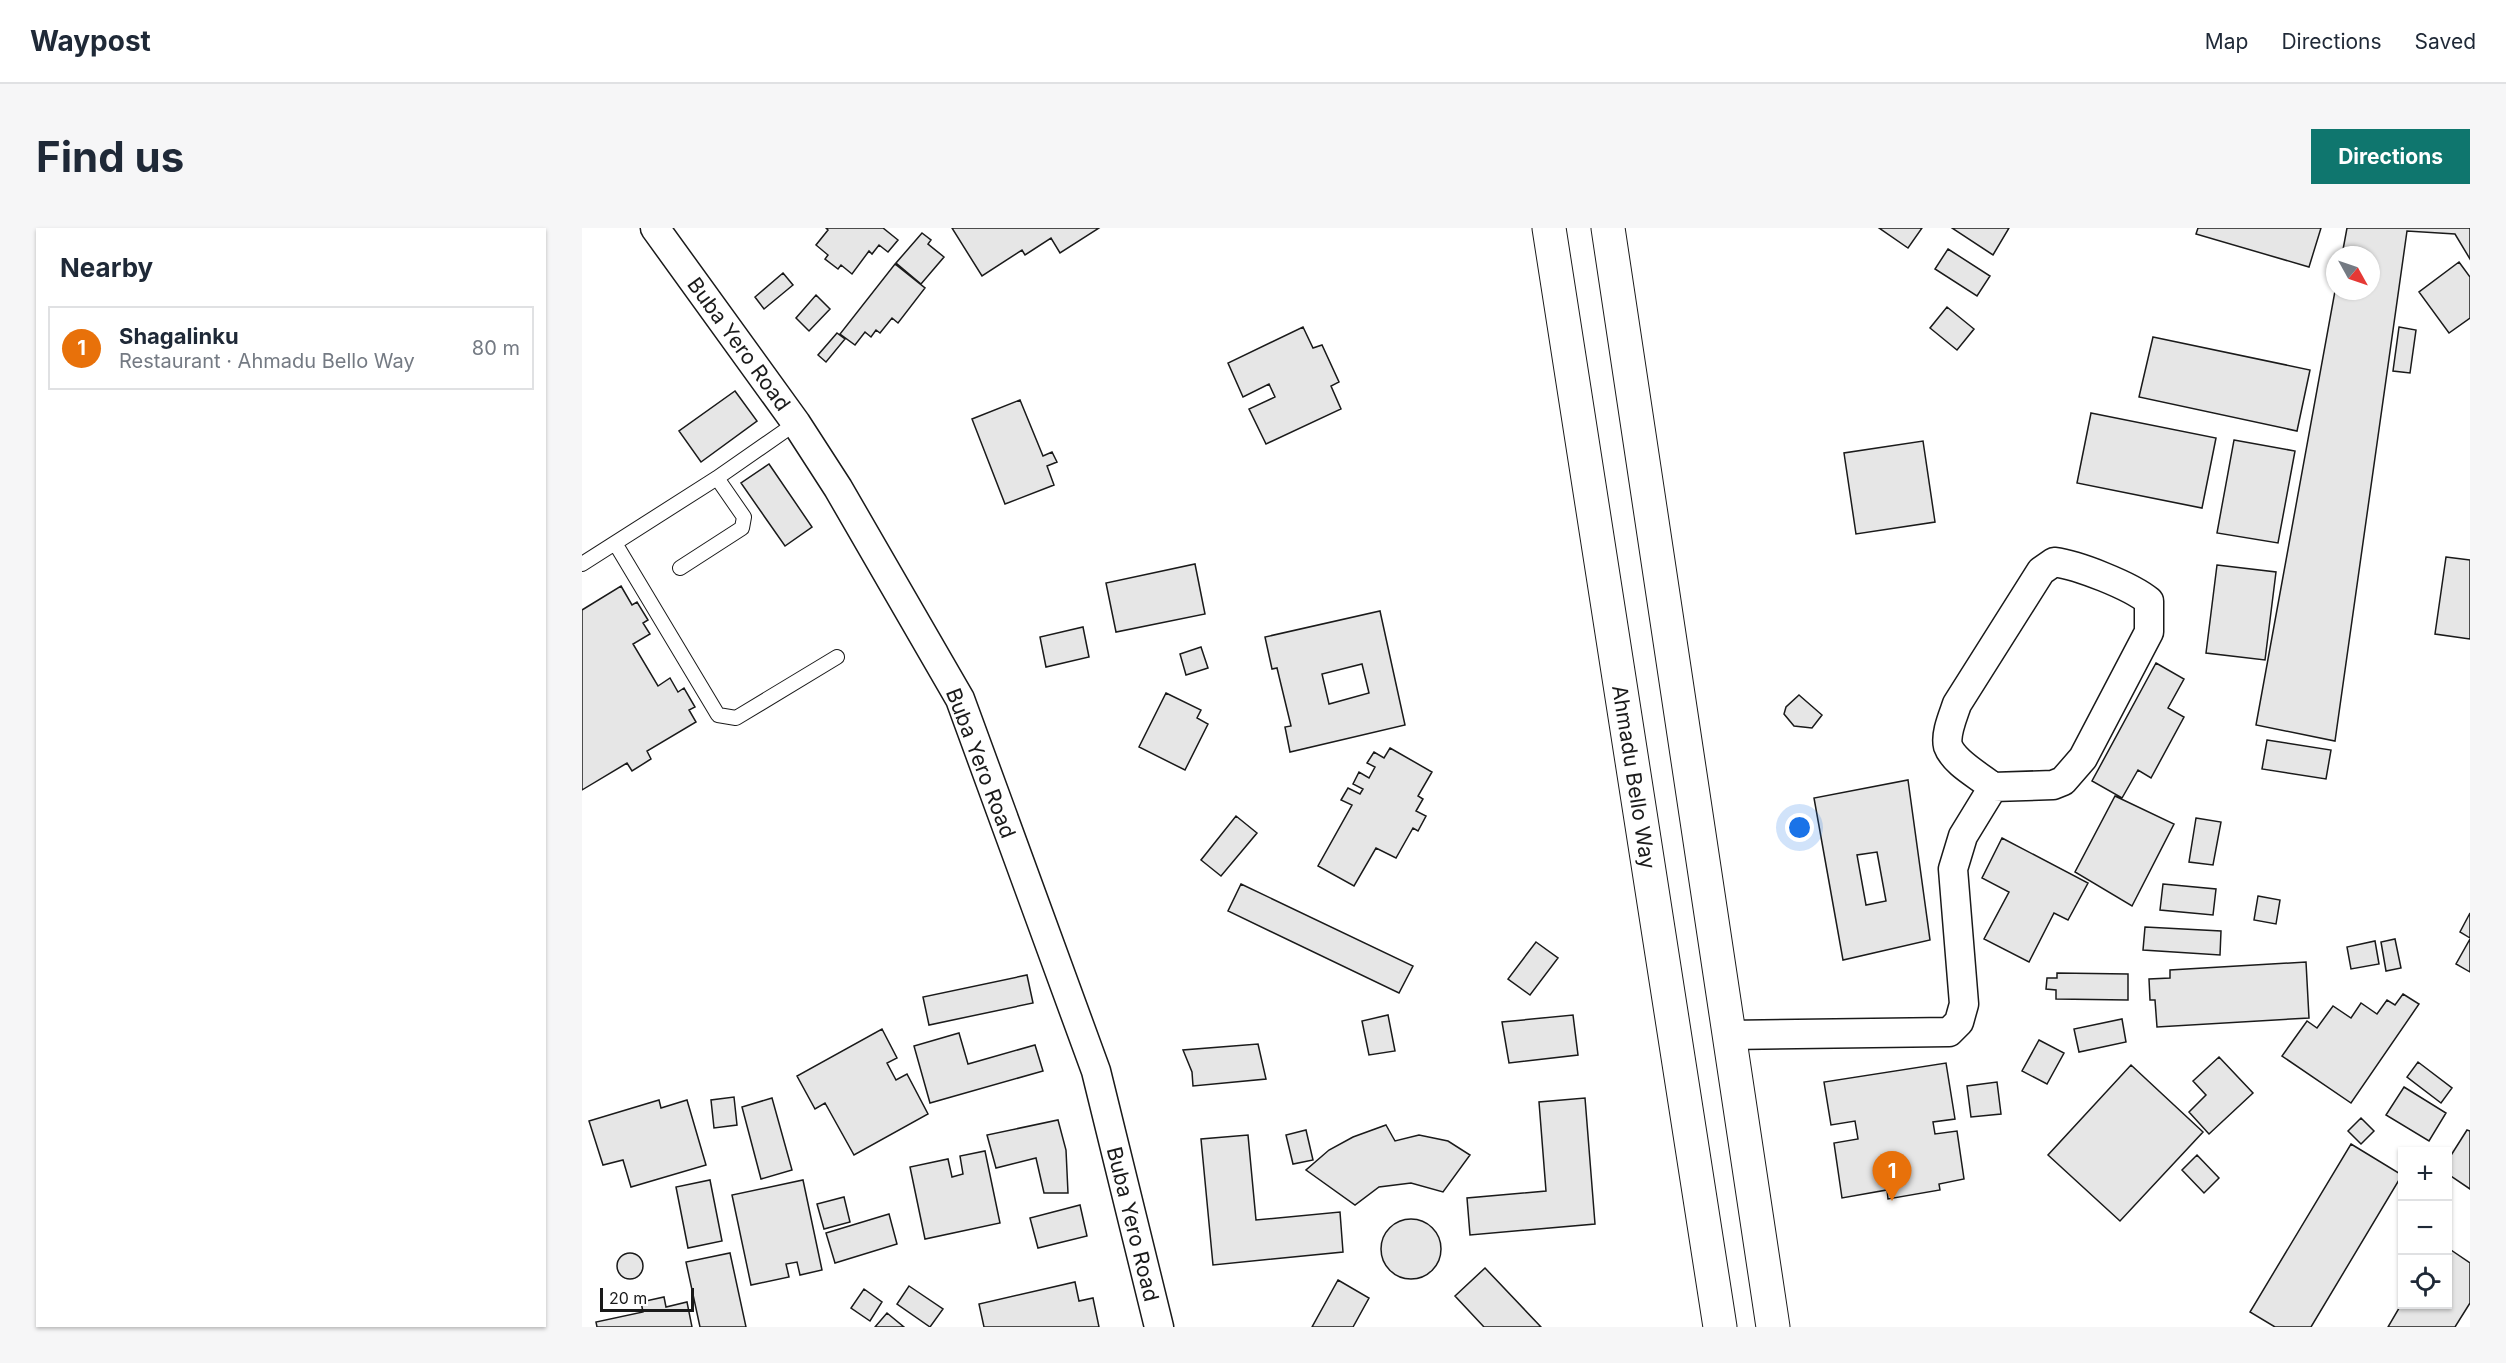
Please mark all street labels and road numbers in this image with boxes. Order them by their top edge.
street label: Buba Yero Road [682,273,796,415]
street label: Ahmadu Bello Way [1607,683,1661,871]
street label: Buba Yero Road [941,685,1021,841]
street label: Buba Yero Road [1102,1144,1164,1304]

